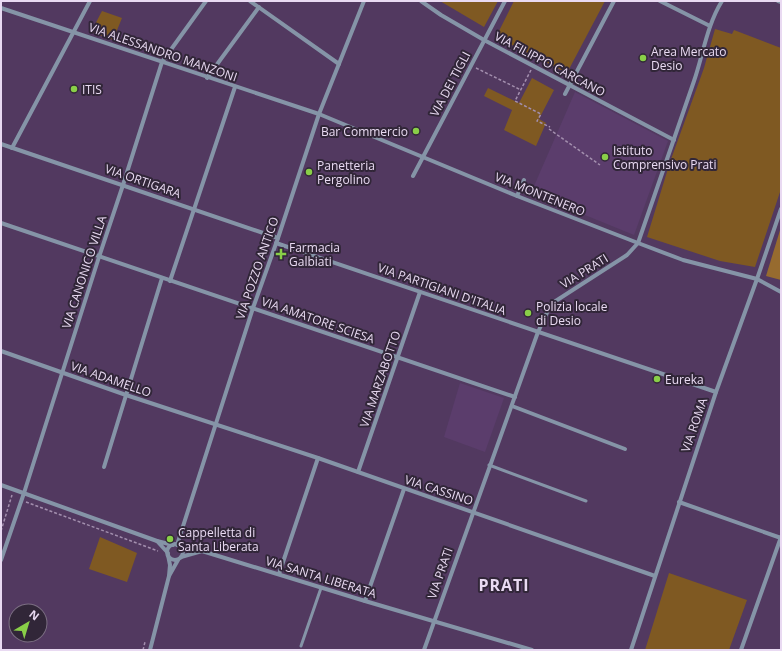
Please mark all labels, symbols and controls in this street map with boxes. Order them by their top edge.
street label: VIA ALESSANDRO MANZONI [86,19,240,85]
street label: VIA FILIPPO CARCANO [492,28,608,100]
place label: Area Mercato Desio [651,43,726,74]
street label: VIA DEI TIGLI [426,49,474,119]
marker: Area Mercato Desio [638,53,648,63]
place label: ITIS [82,81,102,98]
marker: ITIS [69,84,79,94]
place label: Bar Commercio [321,123,408,140]
marker: Bar Commercio [411,126,421,136]
place label: Istituto Comprensivo Prati [613,142,716,173]
marker: Istituto Comprensivo Prati [600,152,610,162]
place label: Panetteria Pergolino [317,157,375,188]
street label: VIA ORTIGARA [103,160,184,202]
marker: Panetteria Pergolino [304,167,314,177]
street label: VIA MONTENERO [492,168,588,220]
street label: VIA CANONICO VILLA [58,213,110,331]
street label: VIA POZZO ANTICO [231,214,283,322]
place label: Farmacia Galbiati [289,239,340,270]
marker: Farmacia Galbiati [276,249,286,259]
street label: VIA PRATI [557,250,611,292]
street label: VIA PARTIGIANI D'ITALIA [376,259,509,319]
street label: VIA AMATORE SCIESA [259,293,377,347]
place label: Polizia locale di Desio [536,298,608,329]
marker: Polizia locale di Desio [523,308,533,318]
street label: VIA MARZABOTTO [356,328,404,430]
street label: VIA ADAMELLO [68,357,154,401]
place label: Eureka [665,371,704,388]
marker: Eureka [652,374,662,384]
street label: VIA ROMA [677,395,711,454]
street label: VIA CASSINO [402,471,476,509]
place label: Cappelletta di Santa Liberata [178,524,259,555]
marker: Cappelletta di Santa Liberata [165,534,175,544]
street label: VIA PRATI [423,545,457,601]
street label: VIA SANTA LIBERATA [264,552,379,602]
district label: PRATI [478,574,530,596]
north arrow [8,603,48,643]
text: N [26,606,43,623]

